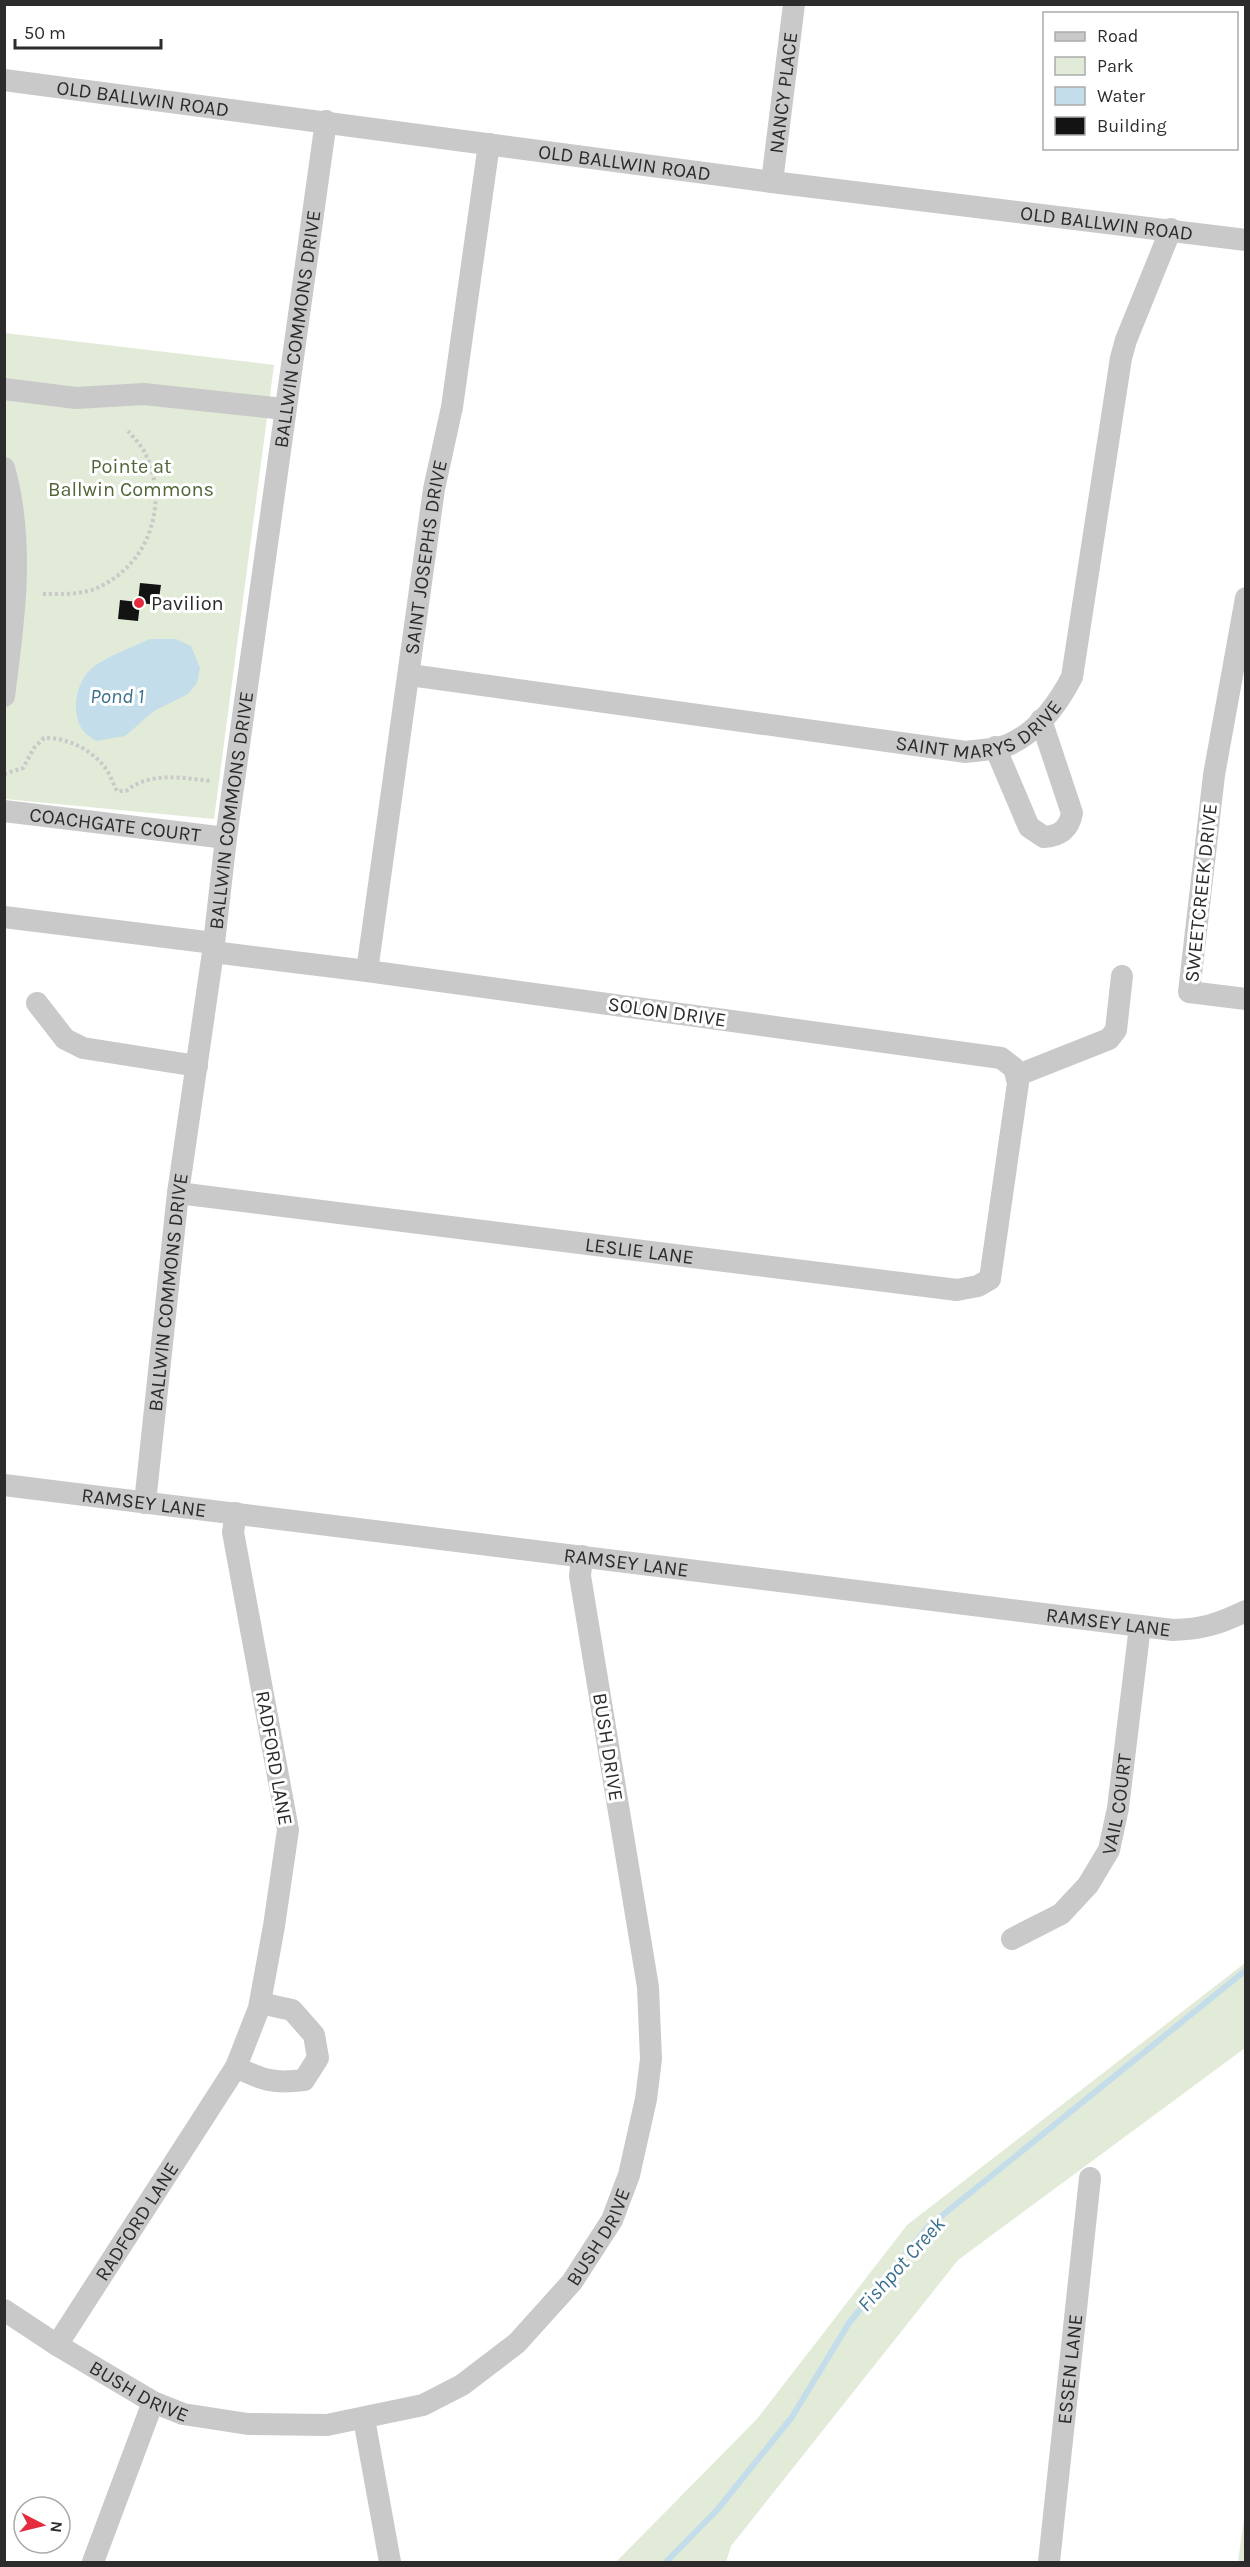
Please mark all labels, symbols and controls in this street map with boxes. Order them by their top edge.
scale bar [15,12,160,50]
legend [1043,12,1238,150]
text: 50 m [24,22,66,44]
text: Road [1097,25,1138,47]
street label: NANCY PLACE [764,31,802,155]
text: Park [1097,55,1134,77]
street label: OLD BALLWIN ROAD [55,76,230,121]
text: Water [1097,85,1145,107]
text: Building [1097,115,1167,137]
street label: OLD BALLWIN ROAD [537,140,712,185]
street label: OLD BALLWIN ROAD [1019,201,1194,245]
street label: BALLWIN COMMONS DRIVE [269,209,325,449]
park label: Pointe at Ballwin Commons [48,455,214,501]
street label: SAINT JOSEPHS DRIVE [400,457,452,656]
place label: Pavilion [151,592,224,615]
marker: Pavilion [132,596,146,610]
water label: Pond 1 [90,684,144,708]
street label: BALLWIN COMMONS DRIVE [204,690,258,931]
street label: SAINT MARYS DRIVE [894,696,1066,764]
street label: SWEETCREEK DRIVE [1180,802,1222,984]
street label: COACHGATE COURT [28,803,202,846]
street label: SOLON DRIVE [606,992,728,1032]
street label: BALLWIN COMMONS DRIVE [143,1171,192,1413]
street label: LESLIE LANE [584,1232,695,1269]
street label: RAMSEY LANE [80,1483,208,1521]
street label: RAMSEY LANE [563,1543,690,1581]
street label: RAMSEY LANE [1045,1603,1172,1641]
street label: RADFORD LANE [251,1689,297,1827]
street label: BUSH DRIVE [588,1691,628,1803]
street label: VAIL COURT [1097,1752,1136,1857]
street label: RADFORD LANE [90,2158,183,2285]
street label: BUSH DRIVE [561,2185,635,2290]
water label: Fishpot Creek [852,2212,950,2316]
street label: ESSEN LANE [1052,2313,1087,2425]
street label: BUSH DRIVE [85,2355,192,2427]
north arrow [12,2495,72,2555]
text: N [46,2520,67,2534]

